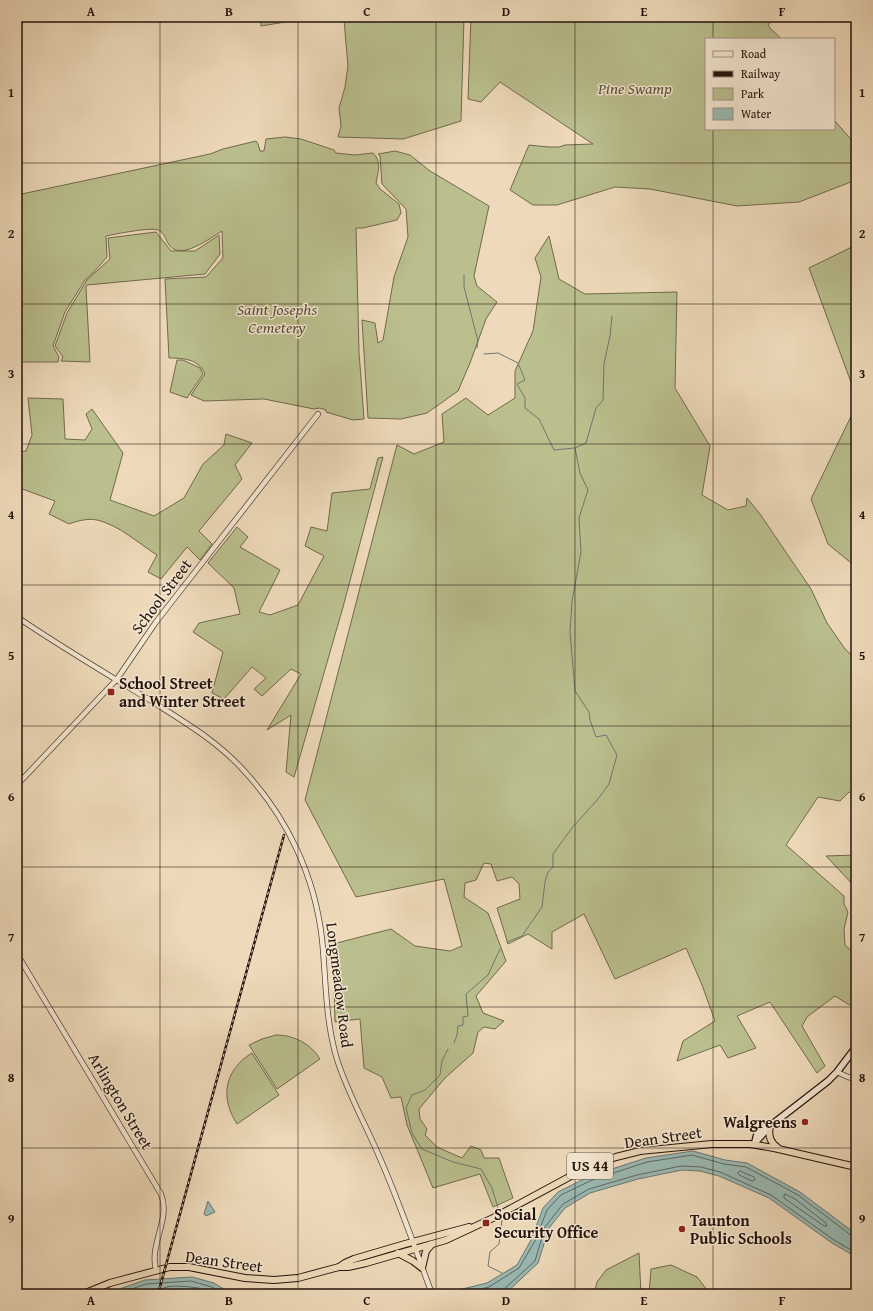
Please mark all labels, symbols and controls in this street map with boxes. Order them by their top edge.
text: A [87,2,96,21]
text: B [225,2,233,21]
text: C [363,2,371,21]
text: D [502,2,510,21]
text: E [641,2,648,21]
text: F [779,2,786,21]
legend [705,38,835,130]
text: Road [741,45,767,62]
text: Railway [741,65,780,82]
park label: Pine Swamp [597,76,672,100]
text: 1 [8,83,14,102]
text: 1 [859,83,865,102]
text: Park [741,85,765,102]
text: Water [741,105,771,122]
text: 2 [8,224,15,243]
text: 2 [859,224,866,243]
park label: Saint Josephs Cemetery [237,297,317,339]
text: 3 [8,364,14,383]
text: 3 [859,364,865,383]
text: 4 [8,505,15,524]
text: 4 [859,505,866,524]
street label: School Street [125,553,197,639]
text: 5 [8,646,15,665]
text: 5 [859,646,866,665]
place label: School Street and Winter Street [119,671,246,713]
marker: School Street and Winter Street [106,687,116,697]
text: 6 [8,787,15,806]
text: 6 [859,787,866,806]
street label: Longmeadow Road [320,921,360,1049]
text: 7 [8,928,15,947]
text: 7 [859,928,866,947]
street label: Arlington Street [83,1048,160,1154]
text: 8 [8,1068,15,1087]
text: 8 [859,1068,866,1087]
place label: Walgreens [723,1110,797,1134]
marker: Walgreens [800,1117,810,1127]
street label: Dean Street [623,1120,704,1154]
road number: US 44 [567,1153,613,1179]
place label: Social Security Office [494,1202,599,1244]
place label: Taunton Public Schools [690,1208,792,1250]
text: 9 [8,1209,15,1228]
text: 9 [859,1209,866,1228]
marker: Social Security Office [481,1218,491,1228]
marker: Taunton Public Schools [677,1224,687,1234]
street label: Dean Street [184,1244,265,1278]
text: A [87,1291,96,1310]
text: B [225,1291,233,1310]
text: C [363,1291,371,1310]
text: D [502,1291,510,1310]
text: E [641,1291,648,1310]
text: F [779,1291,786,1310]

